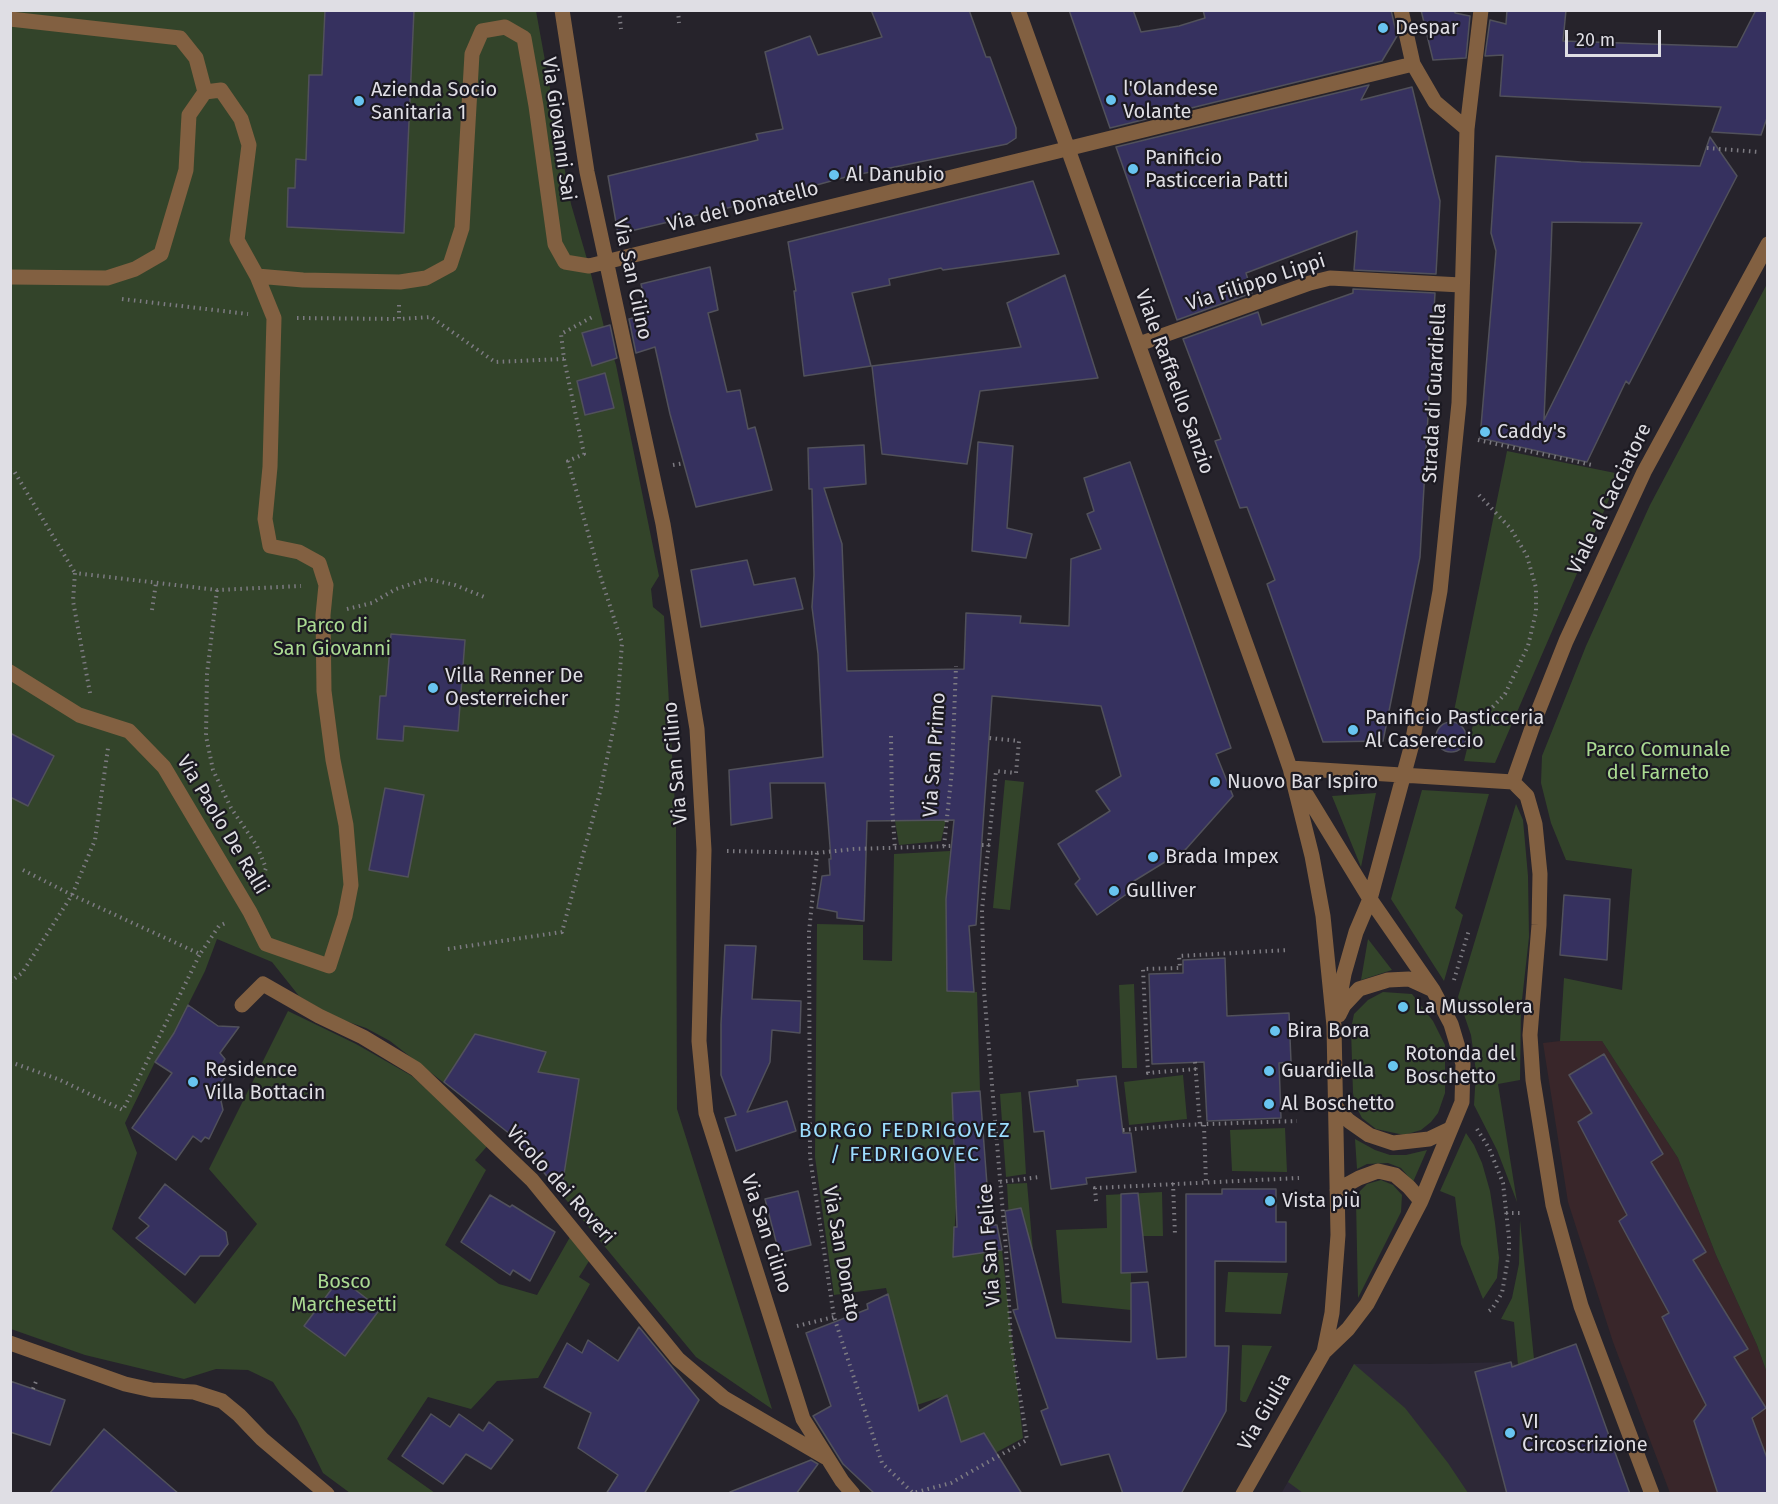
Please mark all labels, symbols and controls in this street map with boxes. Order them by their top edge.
place label: Despar [1395,16,1458,40]
scale bar [1568,18,1664,56]
marker: Despar [1376,21,1390,35]
text: 20 m [1576,29,1615,51]
street label: Via Giovanni Sai [536,56,580,202]
place label: l'Olandese Volante [1123,77,1218,124]
place label: Azienda Socio Sanitaria 1 [371,78,497,125]
marker: l'Olandese Volante [1104,93,1118,107]
marker: Azienda Socio Sanitaria 1 [352,94,366,108]
place label: Panificio Pasticceria Patti [1145,146,1289,193]
marker: Panificio Pasticceria Patti [1126,162,1140,176]
place label: Al Danubio [846,163,945,187]
marker: Al Danubio [827,168,841,182]
street label: Via del Donatello [665,177,821,237]
street label: Via San Cilino [607,216,657,342]
street label: Via Filippo Lippi [1183,249,1329,317]
street label: Viale Raffaello Sanzio [1129,286,1219,478]
street label: Strada di Guardiella [1418,302,1452,484]
place label: Caddy's [1497,420,1566,444]
street label: Viale al Cacciatore [1563,420,1657,578]
marker: Caddy's [1478,425,1492,439]
park label: Parco di San Giovanni [273,614,391,661]
place label: Villa Renner De Oesterreicher [445,664,583,711]
marker: Villa Renner De Oesterreicher [426,681,440,695]
street label: Via San Primo [919,692,951,818]
street label: Via San Cilino [659,700,693,826]
place label: Panificio Pasticceria Al Casereccio [1365,706,1544,753]
marker: Panificio Pasticceria Al Casereccio [1346,723,1360,737]
park label: Parco Comunale del Farneto [1586,738,1730,785]
street label: Via Paolo De Ralli [171,751,273,899]
place label: Nuovo Bar Ispiro [1227,770,1378,794]
marker: Nuovo Bar Ispiro [1208,775,1222,789]
place label: Brada Impex [1165,845,1279,869]
marker: Brada Impex [1146,850,1160,864]
place label: Gulliver [1126,879,1196,903]
marker: Gulliver [1107,884,1121,898]
place label: La Mussolera [1415,995,1533,1019]
marker: La Mussolera [1396,1000,1410,1014]
place label: Bira Bora [1287,1019,1370,1043]
marker: Bira Bora [1268,1024,1282,1038]
place label: Rotonda del Boschetto [1405,1042,1516,1089]
place label: Residence Villa Bottacin [205,1058,325,1105]
place label: Guardiella [1281,1059,1374,1083]
marker: Rotonda del Boschetto [1386,1059,1400,1073]
marker: Guardiella [1262,1064,1276,1078]
marker: Residence Villa Bottacin [186,1075,200,1089]
place label: Al Boschetto [1281,1092,1395,1116]
marker: Al Boschetto [1262,1097,1276,1111]
district label: BORGO FEDRIGOVEZ / FEDRIGOVEC [799,1118,1011,1168]
street label: Vicolo dei Roveri [500,1121,620,1249]
street label: Via San Cilino [736,1172,796,1296]
street label: Via San Felice [974,1183,1006,1307]
street label: Via San Donato [817,1184,865,1324]
place label: Vista più [1282,1189,1361,1213]
marker: Vista più [1263,1194,1277,1208]
park label: Bosco Marchesetti [291,1270,397,1317]
street label: Via Giulia [1233,1369,1297,1455]
place label: VI Circoscrizione [1522,1410,1648,1457]
marker: VI Circoscrizione [1503,1426,1517,1440]

